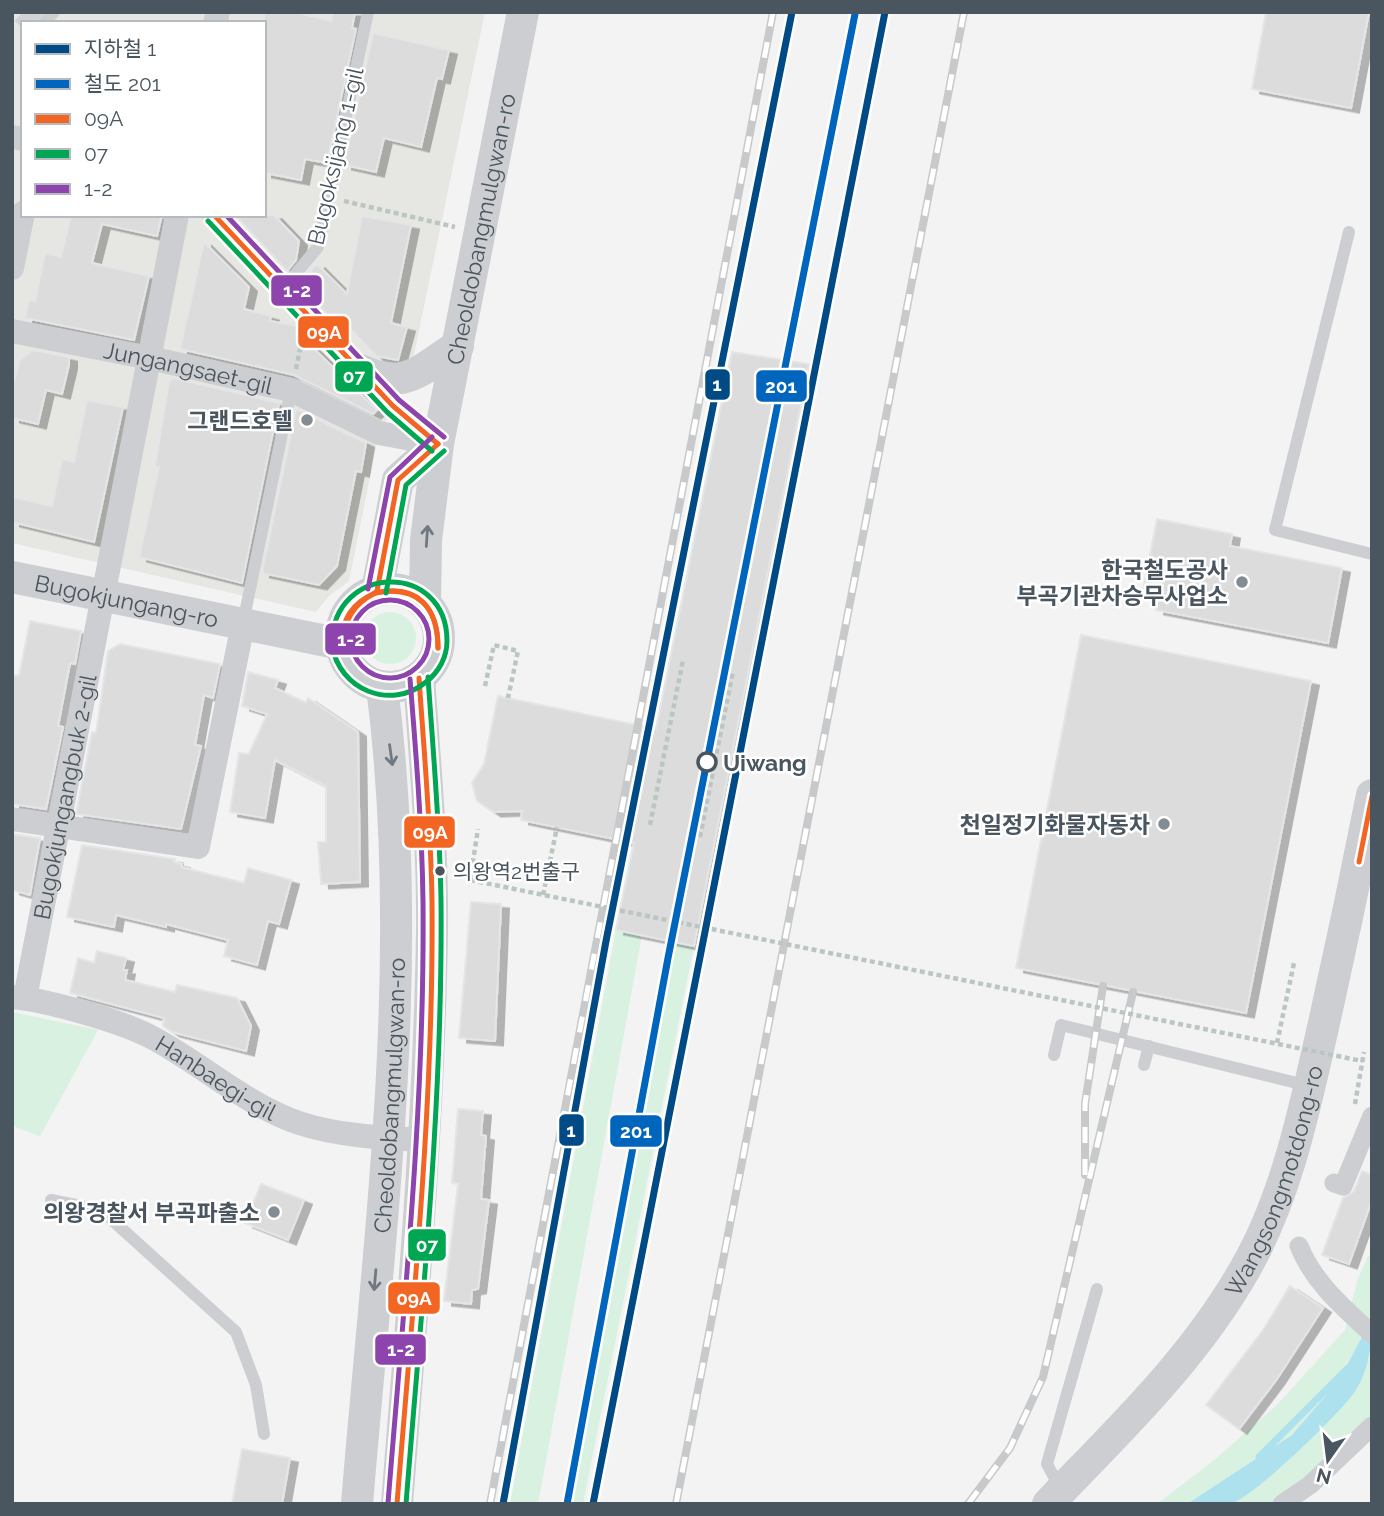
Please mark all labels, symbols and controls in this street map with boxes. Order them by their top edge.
legend [21,21,266,217]
text: 지하철 1 [84,36,156,61]
street label: Bugoksijang 1-gil [301,64,369,247]
text: 철도 201 [84,71,161,96]
street label: Cheoldobangmulgwan-ro [440,91,520,367]
text: 09A [84,106,123,131]
text: 07 [84,141,109,166]
text: 1-2 [84,176,113,201]
line badge: 1-2 [270,274,323,307]
text: 1-2 [283,279,311,301]
line badge: 09A [297,315,350,349]
text: 09A [306,321,342,343]
street label: Jungangsaet-gil [101,336,276,399]
line badge: 07 [334,360,374,393]
text: 07 [343,365,366,387]
line badge: 1 [704,368,731,401]
line badge: 201 [755,369,808,403]
text: 1 [712,373,722,395]
text: 201 [765,375,797,397]
place label: 그랜드호텔 [187,407,293,434]
marker: 그랜드호텔 [299,412,315,428]
one-way arrow [421,525,434,548]
place label: 한국철도공사 부곡기관차승무사업소 [1016,556,1228,609]
street label: Bugokjungang-ro [32,568,221,632]
marker: 한국철도공사 부곡기관차승무사업소 [1234,574,1250,590]
line badge: 1-2 [324,622,377,656]
text: 1-2 [337,628,365,650]
street label: Bugokjungangbuk 2-gil [27,671,101,922]
one-way arrow [384,743,397,765]
place label: Uiwang [723,749,807,776]
marker: Uiwang [697,752,717,772]
place label: 천일정기화물자동차 [960,811,1150,838]
line badge: 09A [403,815,456,849]
marker: 천일정기화물자동차 [1156,816,1172,832]
text: 09A [412,821,448,843]
place label: 의왕역2번출구 [453,859,580,884]
marker: 의왕역2번출구 [433,864,447,878]
street label: Cheoldobangmulgwan-ro [367,957,409,1234]
street label: Hanbaegi-gil [151,1029,282,1126]
street label: Wangsongmotdong-ro [1219,1063,1328,1301]
line badge: 1 [558,1113,585,1147]
line badge: 201 [609,1114,663,1148]
text: 1 [566,1119,576,1141]
text: 201 [620,1120,652,1142]
place label: 의왕경찰서 부곡파출소 [43,1199,260,1226]
marker: 의왕경찰서 부곡파출소 [266,1204,282,1220]
line badge: 07 [407,1228,447,1262]
text: 07 [416,1234,439,1256]
one-way arrow [368,1268,381,1291]
line badge: 09A [387,1281,441,1315]
text: 09A [396,1287,432,1309]
line badge: 1-2 [374,1333,427,1366]
text: 1-2 [387,1338,415,1360]
north arrow [1293,1425,1363,1495]
text: N [1314,1464,1334,1489]

